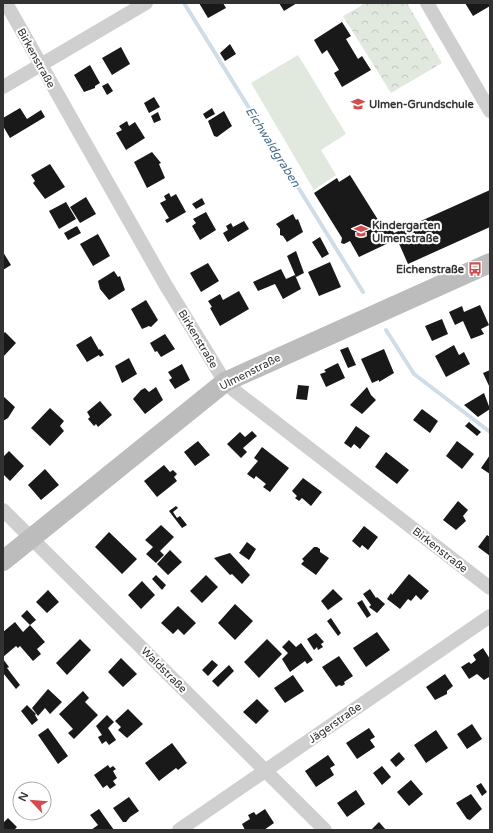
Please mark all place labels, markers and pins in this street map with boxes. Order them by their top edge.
school or university icon: Ulmen-Grundschule [350,96,366,112]
place label: Ulmen-Grundschule [369,98,475,111]
place label: Kindergarten Ulmenstraße [372,219,441,245]
school or university icon: Kindergarten Ulmenstraße [353,223,369,239]
bus stop icon: Eichenstraße [467,261,483,277]
place label: Eichenstraße [396,263,465,276]

